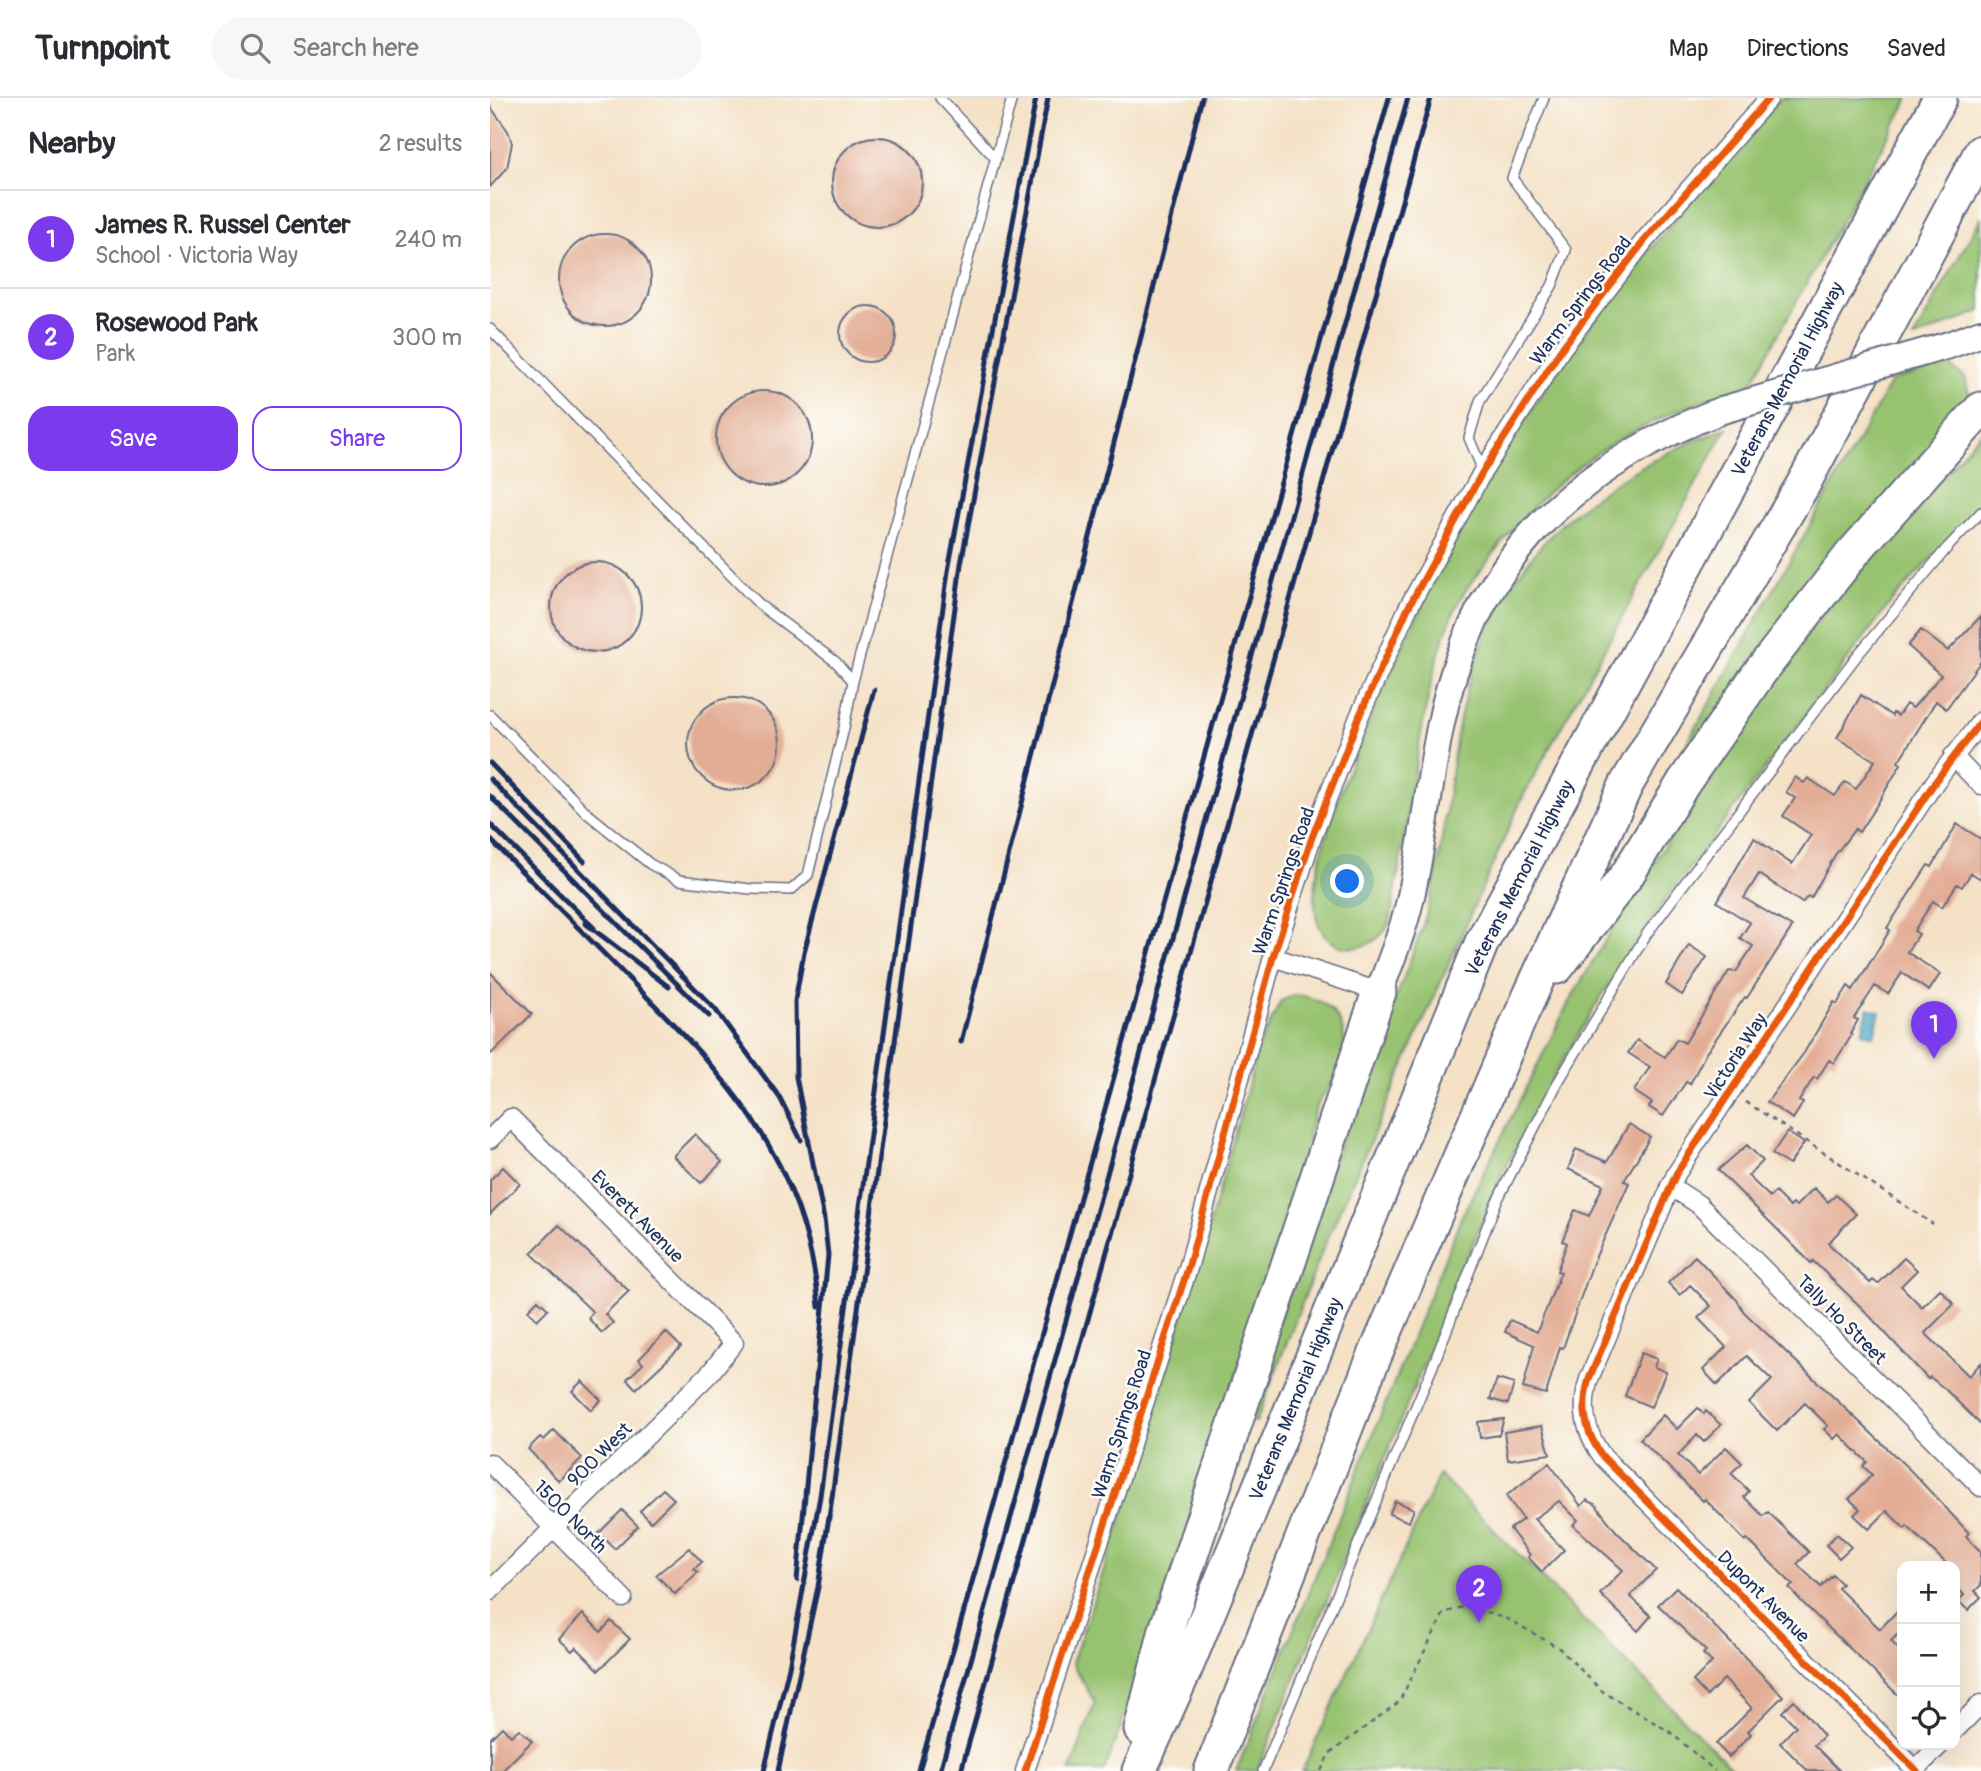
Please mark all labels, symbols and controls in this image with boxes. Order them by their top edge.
search box [212,17,702,80]
text: Turnpoint [35,28,170,69]
icon: search [236,29,274,67]
text: Search here [292,32,419,64]
text: Map [1669,34,1709,63]
text: Directions [1747,34,1848,63]
text: Saved [1886,34,1946,63]
text: Nearby [28,125,115,162]
text: 2 results [379,129,462,158]
text: James R. Russel Center [95,209,351,241]
text: 1 [47,225,56,254]
text: 240 m [395,225,462,254]
street label: Warm Springs Road [1525,231,1637,370]
text: School · Victoria Way [95,241,298,270]
street label: Veterans Memorial Highway [1726,278,1849,481]
text: Rosewood Park [95,307,258,339]
text: 2 [45,323,57,352]
text: 300 m [392,323,462,352]
text: Park [95,339,135,368]
button: Save [28,406,238,471]
button: Share [252,406,462,471]
street label: Veterans Memorial Highway [1460,776,1580,981]
street label: Warm Springs Road [1247,804,1321,959]
your location [1330,864,1364,898]
pin: 1 [1911,1001,1957,1059]
street label: Victoria Way [1699,1009,1773,1104]
street label: Everett Avenue [586,1165,689,1269]
street label: Tally Ho Street [1791,1270,1892,1370]
street label: Veterans Memorial Highway [1244,1294,1348,1505]
street label: Warm Springs Road [1087,1347,1157,1502]
street label: 900 West [562,1417,637,1492]
street label: 1500 North [529,1475,612,1559]
street label: Dupont Avenue [1712,1545,1815,1648]
map controls [1897,1561,1960,1750]
button: + [1897,1561,1960,1624]
pin: 2 [1456,1565,1502,1623]
button: − [1897,1624,1960,1687]
button: locate [1897,1687,1960,1750]

